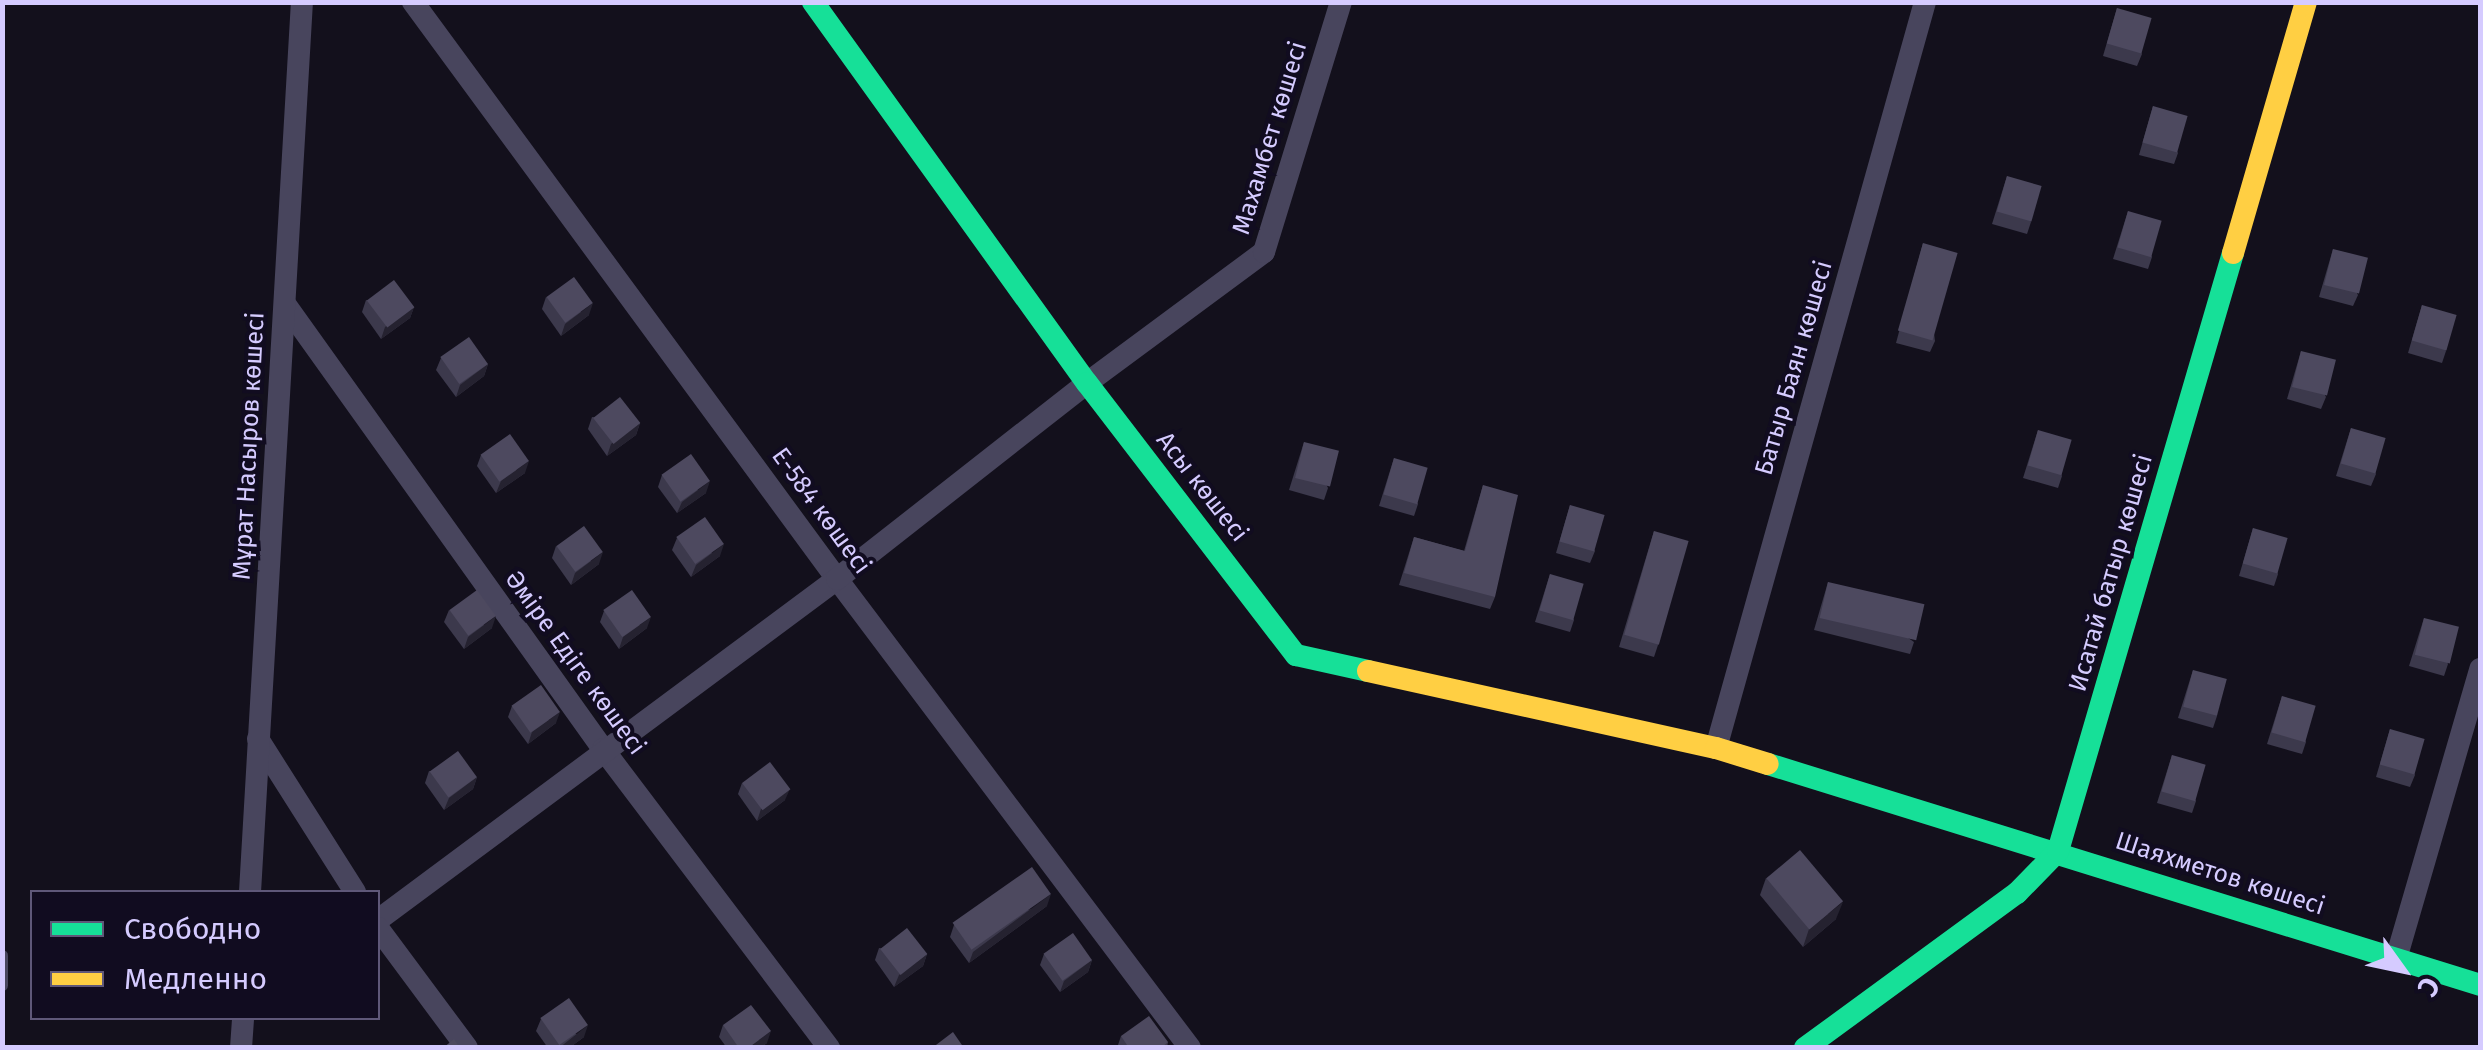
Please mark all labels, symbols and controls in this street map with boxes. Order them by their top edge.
street label: Махамбет көшесі [1226,38,1314,238]
street label: Батыр Баян көшесі [1749,257,1839,479]
street label: Мұрат Насыров көшесі [227,311,271,581]
street label: Асы көшесі [1150,426,1254,548]
street label: Е-584 көшесі [765,442,877,580]
street label: Исатай батыр көшесі [2063,451,2159,695]
street label: Әміре Едіге көшесі [498,565,652,761]
street label: Шаяхметов көшесі [2112,826,2328,922]
legend [30,890,380,1020]
text: Свободно [124,911,261,947]
north arrow [2353,920,2453,1020]
text: Медленно [124,961,267,997]
text: С [2410,971,2447,1002]

